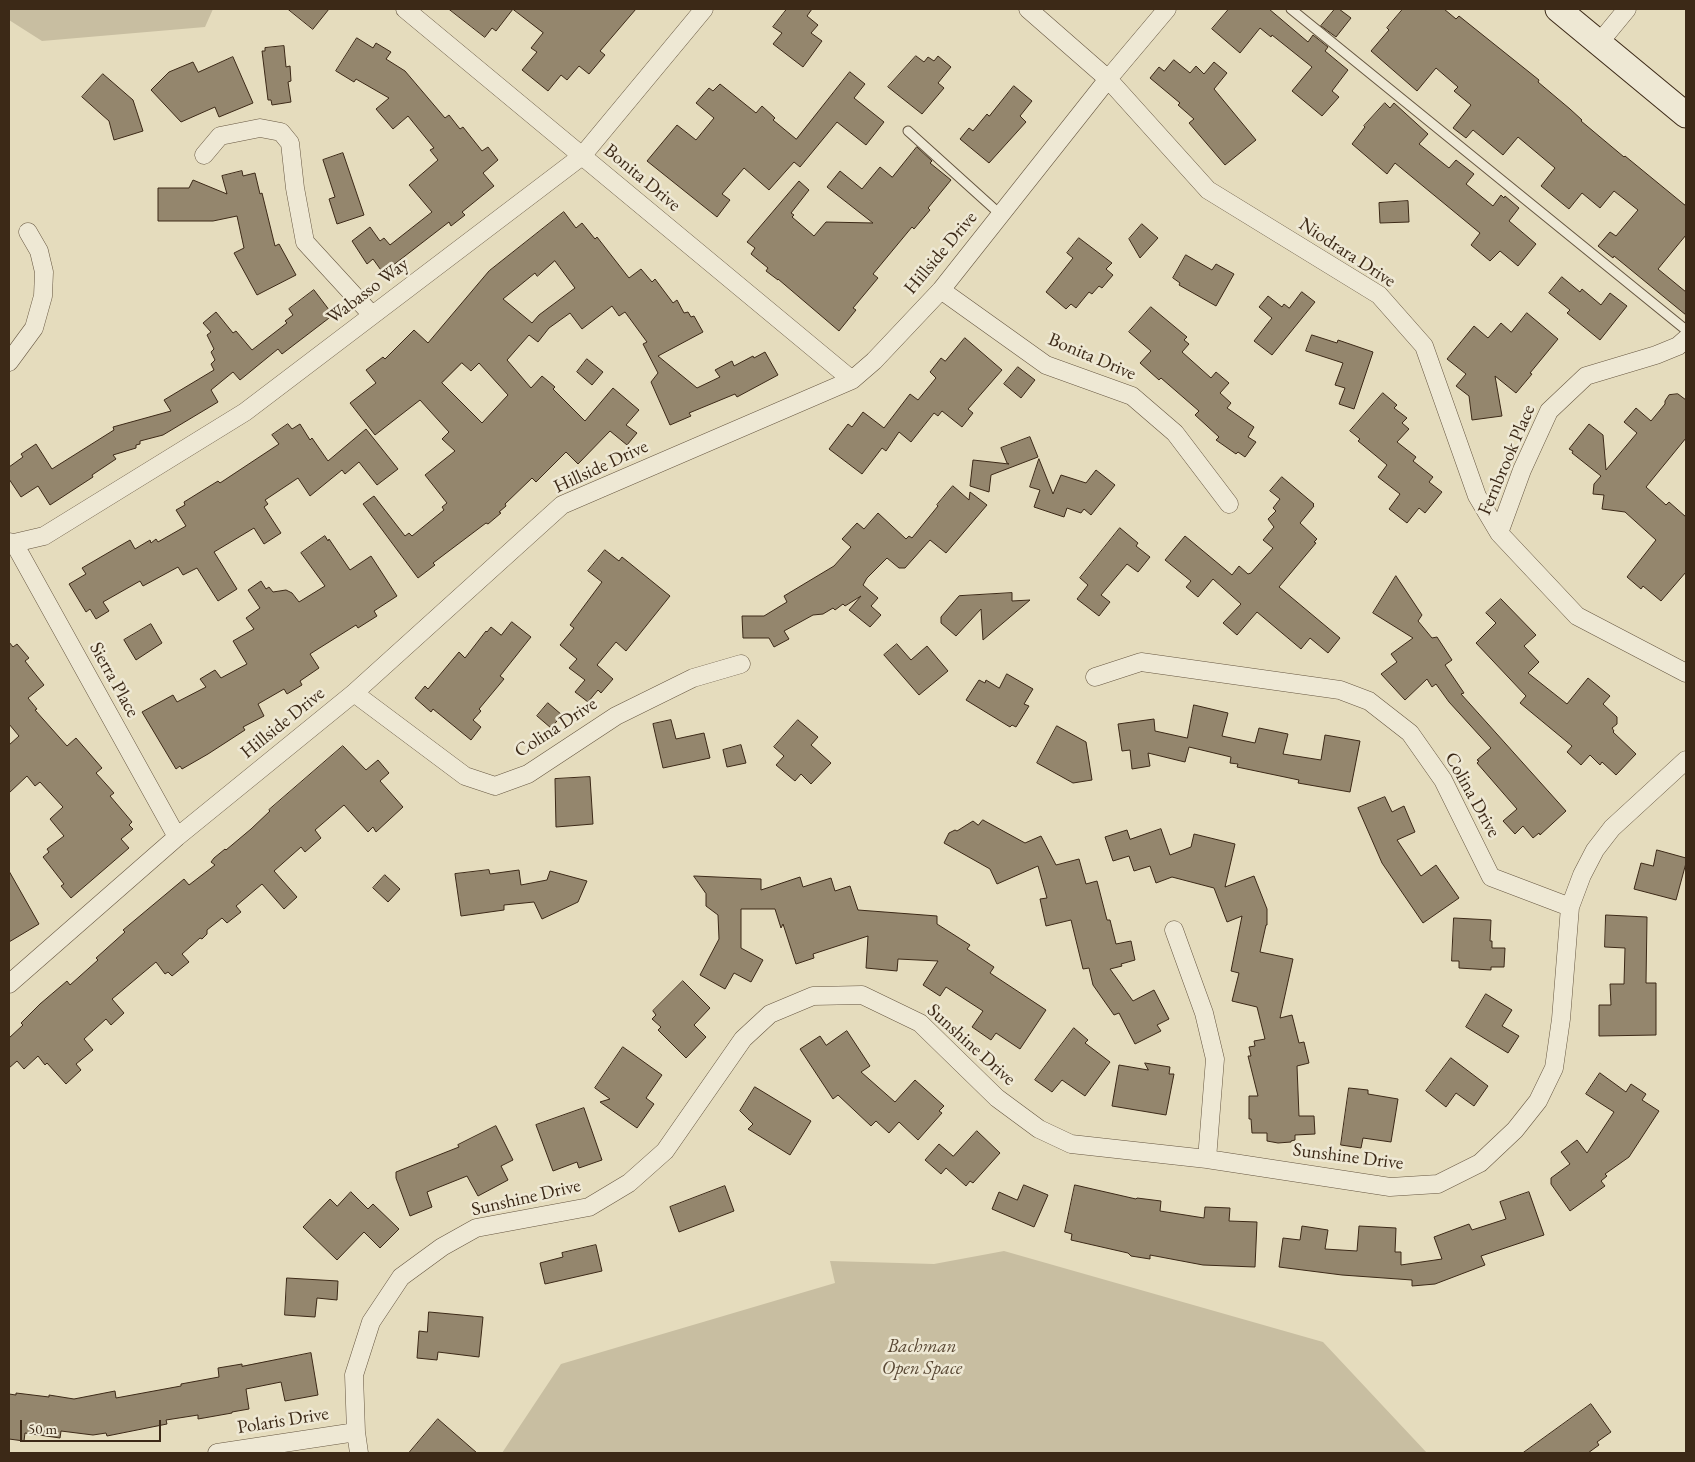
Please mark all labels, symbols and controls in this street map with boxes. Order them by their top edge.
street label: Bonita Drive [599,139,685,217]
street label: Hillside Drive [900,207,982,299]
street label: Niodrara Drive [1294,213,1400,293]
street label: Wabasso Way [322,253,414,329]
street label: Bonita Drive [1045,328,1139,386]
street label: Fernbrook Place [1474,401,1540,519]
street label: Hillside Drive [550,435,652,499]
street label: Sierra Place [84,638,144,722]
street label: Hillside Drive [236,682,330,764]
street label: Colina Drive [510,693,602,763]
street label: Colina Drive [1439,748,1505,842]
street label: Sunshine Drive [922,999,1020,1091]
street label: Sunshine Drive [1291,1139,1405,1175]
street label: Sunshine Drive [469,1174,583,1222]
park label: Bachman Open Space [882,1336,962,1380]
street label: Polaris Drive [236,1403,330,1439]
scale bar [22,1410,164,1442]
text: 50 m [28,1419,57,1438]

